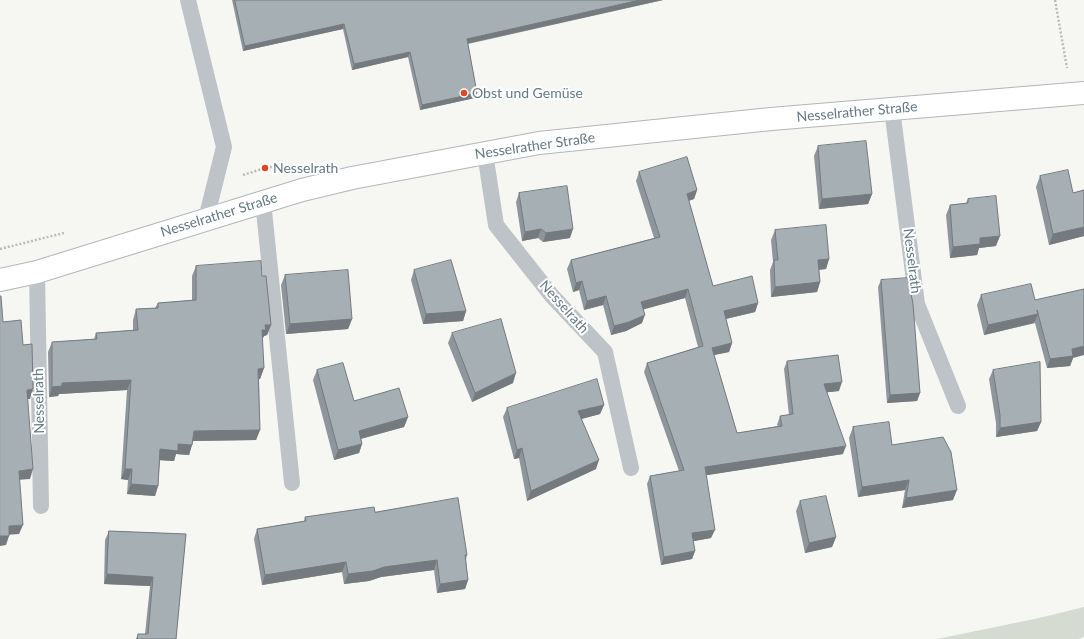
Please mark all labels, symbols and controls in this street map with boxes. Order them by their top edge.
place label: Obst und Gemüse [472,85,583,101]
marker: Obst und Gemüse [459,88,469,98]
street label: Nesselrather Straße [796,98,918,126]
street label: Nesselrather Straße [474,129,596,163]
place label: Nesselrath [273,160,338,176]
marker: Nesselrath [260,163,270,173]
street label: Nesselrather Straße [159,189,279,241]
street label: Nesselrath [900,228,924,294]
street label: Nesselrath [536,277,592,337]
street label: Nesselrath [30,368,48,434]

